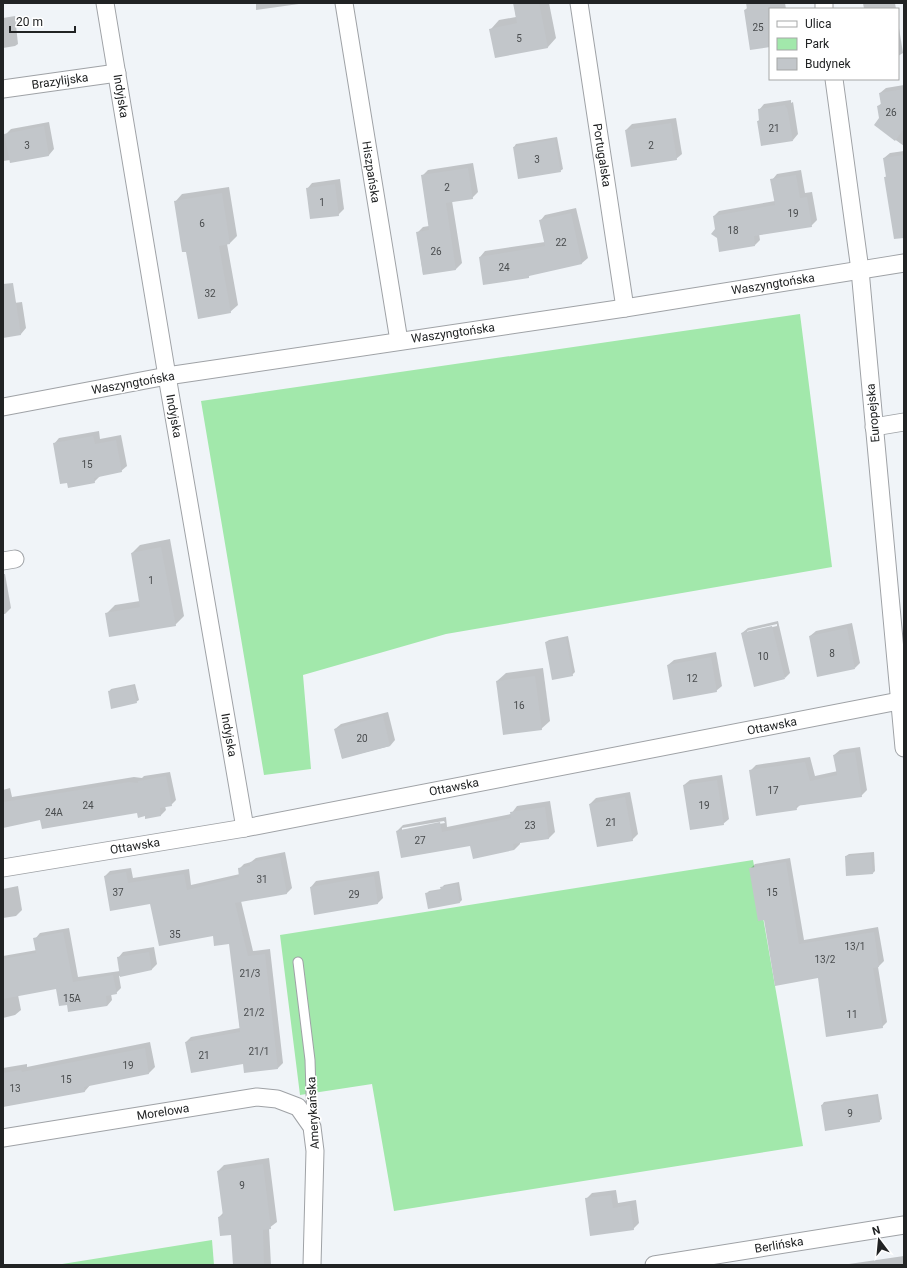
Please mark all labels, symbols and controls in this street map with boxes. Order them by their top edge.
scale bar [10,8,75,34]
legend [769,8,899,80]
text: 20 m [16,15,43,29]
text: Ulica [805,17,831,31]
house number: 25 [752,22,764,33]
house number: 5 [516,33,522,44]
text: Park [805,37,830,51]
text: Budynek [805,57,852,71]
street label: Brazylijska [31,70,89,92]
street label: Indyjska [111,73,131,119]
house number: 26 [885,107,897,118]
street label: Portugalska [590,122,614,188]
house number: 21 [768,123,780,134]
house number: 3 [24,140,30,151]
street label: Hiszpańska [359,140,383,204]
house number: 2 [648,140,654,151]
house number: 3 [534,154,540,165]
house number: 2 [444,182,450,193]
house number: 1 [319,197,325,208]
house number: 19 [787,208,799,219]
house number: 6 [199,218,205,229]
house number: 18 [727,225,739,236]
house number: 22 [555,237,567,248]
house number: 26 [430,246,442,257]
house number: 24 [498,262,510,273]
street label: Waszyngtońska [730,270,816,298]
house number: 32 [204,288,216,299]
street label: Waszyngtońska [410,320,496,346]
street label: Waszyngtońska [90,369,176,397]
street label: Europejska [863,383,883,443]
street label: Indyjska [163,393,185,439]
house number: 15 [81,459,93,470]
house number: 1 [148,575,154,586]
house number: 8 [829,648,835,659]
house number: 10 [757,651,769,662]
house number: 12 [686,673,698,684]
house number: 16 [513,700,525,711]
street label: Indyjska [218,712,240,758]
street label: Ottawska [746,714,798,738]
house number: 20 [356,733,368,744]
street label: Ottawska [428,775,480,799]
house number: 17 [767,785,779,796]
house number: 24 [82,800,94,811]
house number: 19 [698,800,710,811]
house number: 24A [45,807,63,818]
house number: 21 [605,817,617,828]
house number: 23 [524,820,536,831]
street label: Ottawska [109,835,161,857]
house number: 27 [414,835,426,846]
house number: 31 [256,874,268,885]
house number: 37 [112,887,124,898]
house number: 15 [766,887,778,898]
house number: 29 [348,889,360,900]
house number: 35 [169,929,181,940]
house number: 13/1 [845,941,866,952]
house number: 13/2 [815,954,836,965]
house number: 21/3 [240,968,261,979]
house number: 15A [63,993,81,1004]
house number: 21/2 [244,1007,265,1018]
house number: 11 [846,1009,858,1020]
house number: 21/1 [249,1046,270,1057]
house number: 21 [198,1050,210,1061]
house number: 19 [122,1060,134,1071]
house number: 15 [60,1074,72,1085]
street label: Amerykańska [304,1076,322,1150]
house number: 13 [9,1083,21,1094]
street label: Morelowa [136,1101,190,1123]
house number: 9 [847,1108,853,1119]
house number: 9 [239,1180,245,1191]
north arrow [859,1220,899,1260]
text: N [871,1223,882,1238]
street label: Berlińska [754,1234,804,1256]

